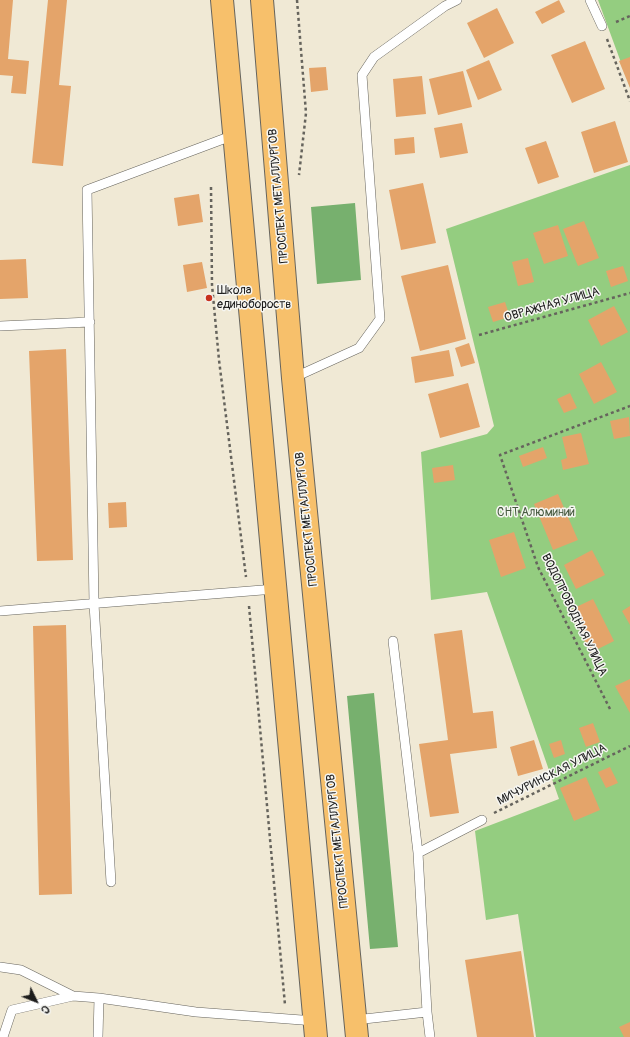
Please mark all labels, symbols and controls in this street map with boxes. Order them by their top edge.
street label: ПРОСПЕКТ МЕТАЛЛУРГОВ [266,128,292,264]
place label: Школа единобороств [217,284,291,312]
street label: ОВРАЖНАЯ УЛИЦА [503,285,601,325]
marker: Школа единобороств [204,293,214,303]
street label: ПРОСПЕКТ МЕТАЛЛУРГОВ [293,451,321,587]
park label: СНТ Алюминий [497,506,575,520]
street label: ВОДОПРОВОДНАЯ УЛИЦА [538,551,610,679]
street label: МИЧУРИНСКАЯ УЛИЦА [495,741,609,809]
street label: ПРОСПЕКТ МЕТАЛЛУРГОВ [324,773,352,909]
north arrow [16,981,56,1021]
text: С [38,1003,52,1016]

